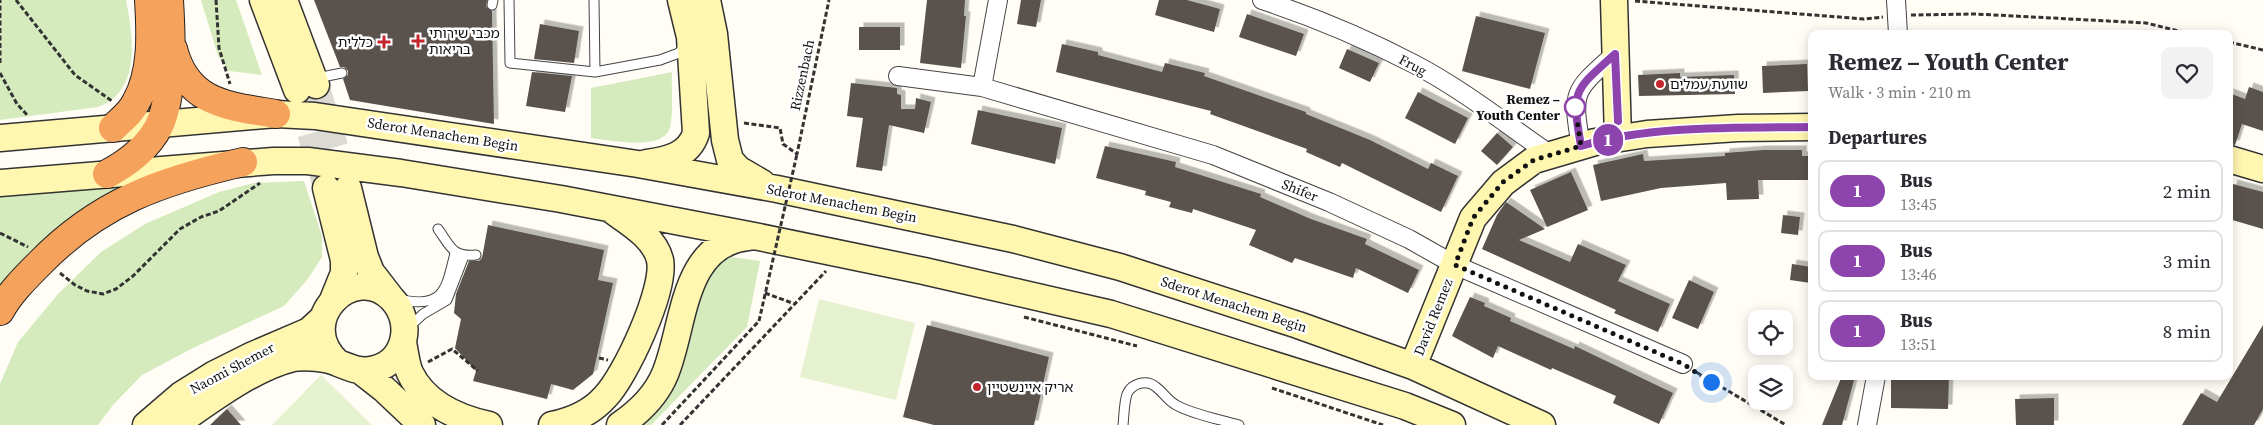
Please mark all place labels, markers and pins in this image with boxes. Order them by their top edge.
place label: מכבי שירותי בריאות [429,23,500,59]
place label: כללית [338,32,373,52]
marker: מכבי שירותי בריאות [411,34,425,48]
marker: כללית [377,35,391,49]
place label: שוועת עמלים [1670,74,1748,94]
marker: שוועת עמלים [1654,78,1666,90]
place label: Remez – Youth Center [1476,89,1560,125]
marker: Remez – Youth Center [1564,96,1586,118]
place label: אריק איינשטיין [987,377,1074,397]
marker: אריק איינשטיין [971,381,983,393]

